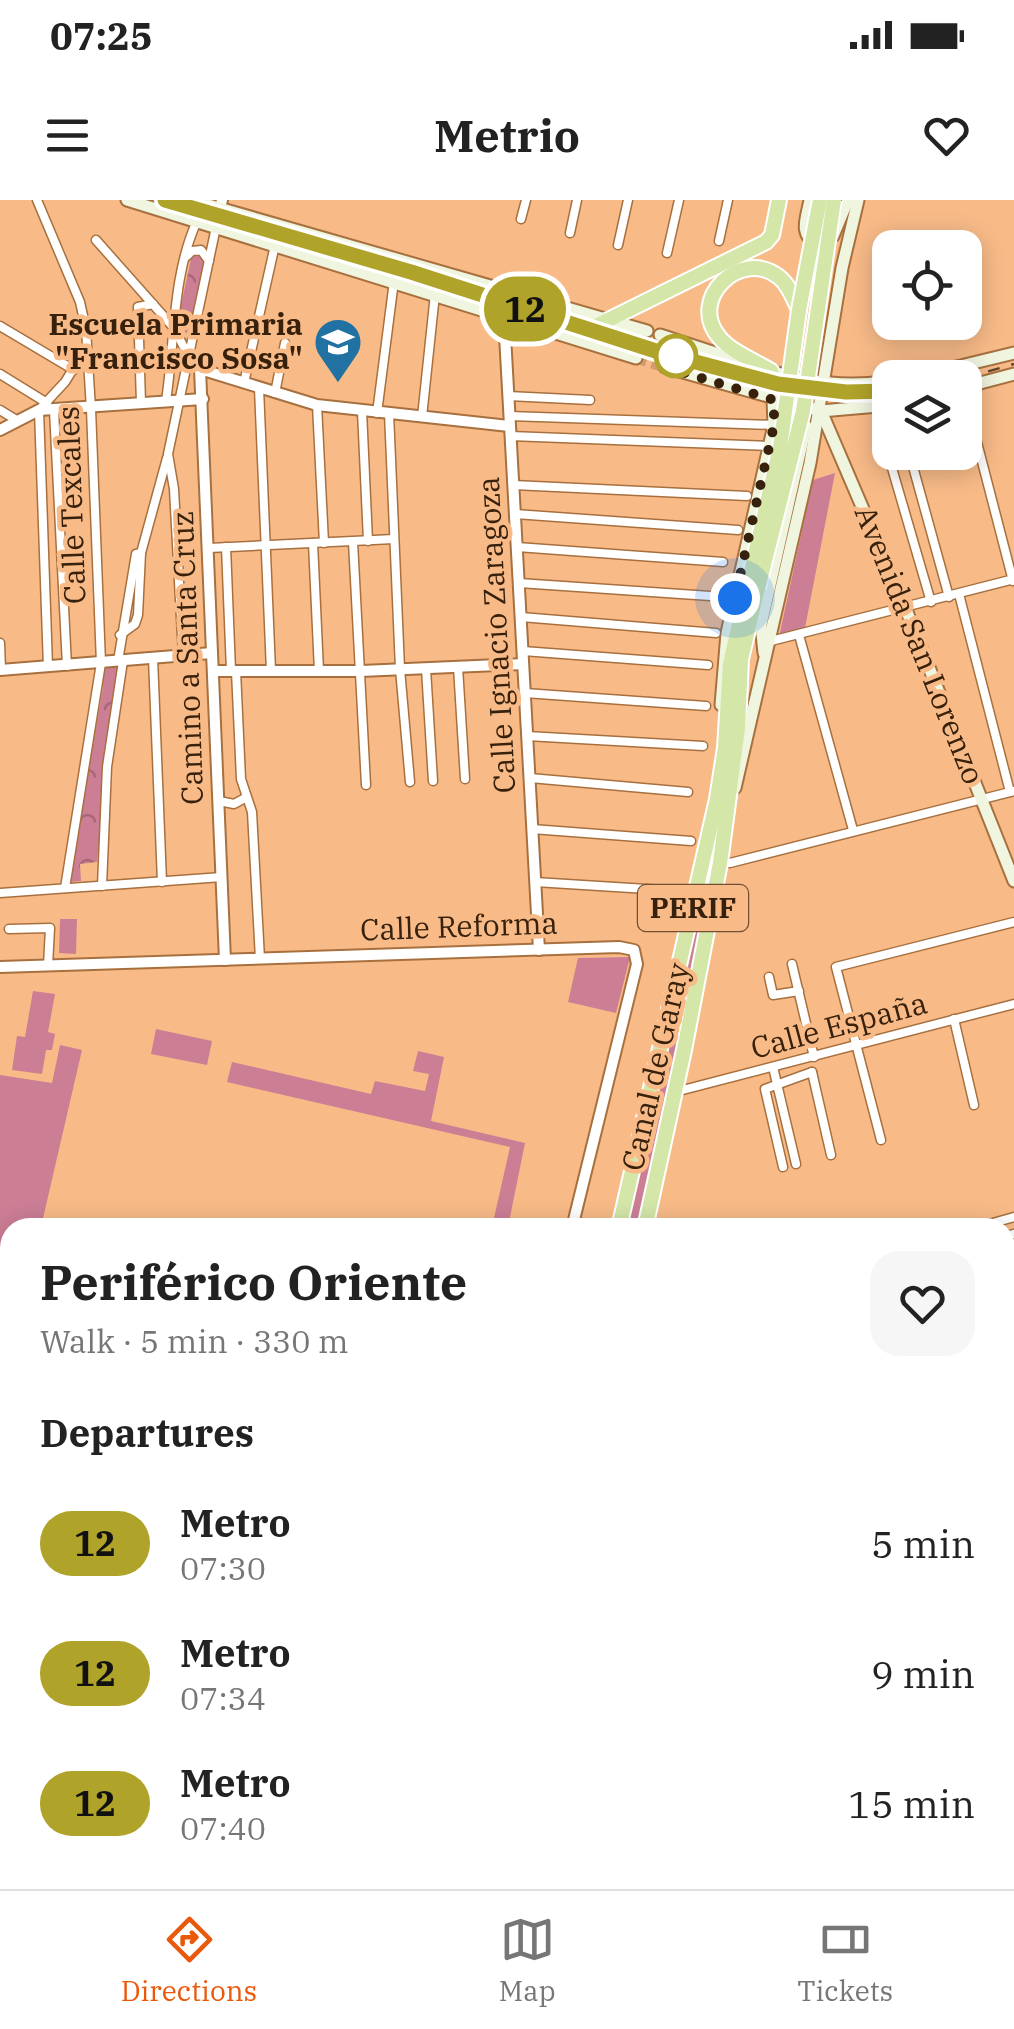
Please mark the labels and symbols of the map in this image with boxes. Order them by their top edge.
line badge: 12 [480,276,570,342]
place label: Escuela Primaria "Francisco Sosa" [49,304,303,377]
school or university icon: Escuela Primaria "Francisco Sosa" [312,316,364,384]
unlabelled marker [655,335,697,377]
street label: Calle Texcales [48,405,93,605]
street label: Calle Ignacio Zaragoza [468,476,523,794]
street label: Avenida San Lorenzo [847,499,994,789]
street label: Camino a Santa Cruz [162,511,211,806]
your location [710,573,760,623]
road number: PERIF [638,885,748,931]
street label: Calle Reforma [360,903,558,948]
street label: Canal de Garay [612,959,697,1174]
street label: Calle España [746,982,931,1067]

